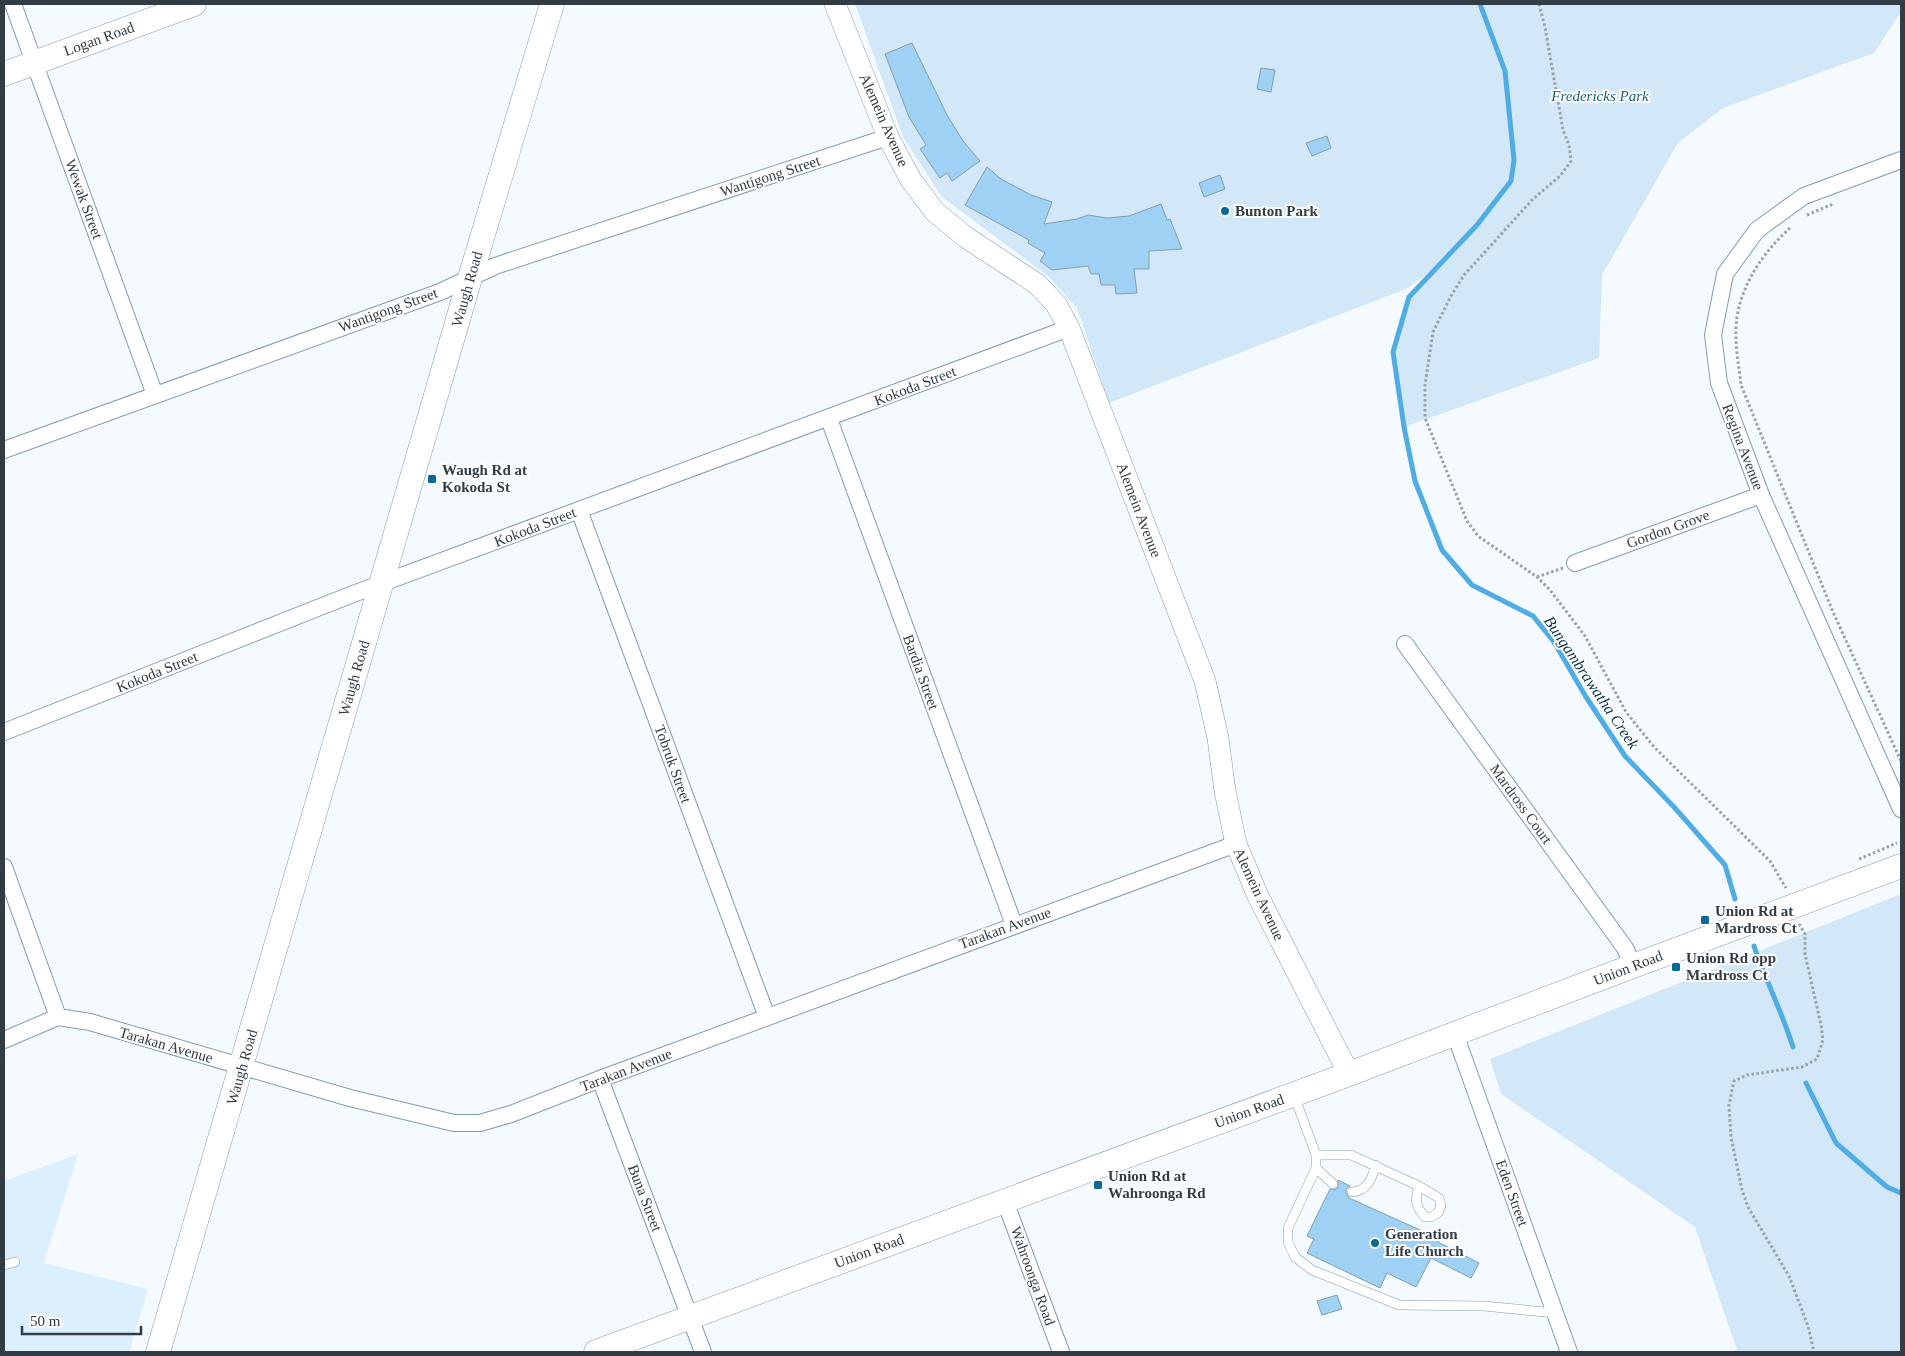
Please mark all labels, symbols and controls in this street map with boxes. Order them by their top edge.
street label: Logan Road [62,19,137,59]
street label: Alemein Avenue [856,71,912,169]
park label: Fredericks Park [1550,88,1649,104]
street label: Wantigong Street [718,152,823,200]
street label: Wewak Street [62,157,106,242]
place label: Bunton Park [1235,203,1319,219]
marker: Bunton Park [1219,205,1231,217]
street label: Waugh Road [449,249,486,328]
street label: Wantigong Street [336,284,440,335]
street label: Kokoda Street [872,363,959,409]
street label: Regina Avenue [1719,402,1767,493]
street label: Alemein Avenue [1114,460,1165,560]
place label: Waugh Rd at Kokoda St [442,462,527,495]
marker: Waugh Rd at Kokoda St [426,473,438,485]
street label: Kokoda Street [492,504,579,550]
street label: Gordon Grove [1624,506,1712,551]
water label: Bungambrawatha Creek [1540,613,1643,753]
street label: Bardia Street [900,632,942,712]
street label: Waugh Road [336,638,373,717]
street label: Kokoda Street [114,648,201,696]
street label: Tobruk Street [651,723,695,806]
street label: Mardross Court [1487,761,1556,848]
street label: Alemein Avenue [1231,845,1288,943]
place label: Union Rd at Mardross Ct [1715,903,1797,936]
street label: Tarakan Avenue [957,904,1053,952]
marker: Union Rd at Mardross Ct [1699,914,1711,926]
street label: Union Road [1591,947,1665,989]
place label: Union Rd opp Mardross Ct [1686,950,1776,983]
marker: Union Rd opp Mardross Ct [1670,961,1682,973]
street label: Tarakan Avenue [117,1024,215,1066]
street label: Waugh Road [224,1027,261,1106]
street label: Tarakan Avenue [578,1045,674,1095]
street label: Union Road [1212,1091,1286,1131]
street label: Eden Street [1493,1158,1532,1229]
street label: Buna Street [625,1162,665,1235]
place label: Union Rd at Wahroonga Rd [1108,1168,1206,1201]
marker: Union Rd at Wahroonga Rd [1092,1179,1104,1191]
street label: Wahroonga Road [1008,1224,1059,1328]
place label: Generation Life Church [1385,1226,1464,1259]
street label: Union Road [832,1231,906,1271]
marker: Generation Life Church [1369,1237,1381,1249]
scale bar [22,1304,141,1336]
text: 50 m [30,1313,61,1329]

